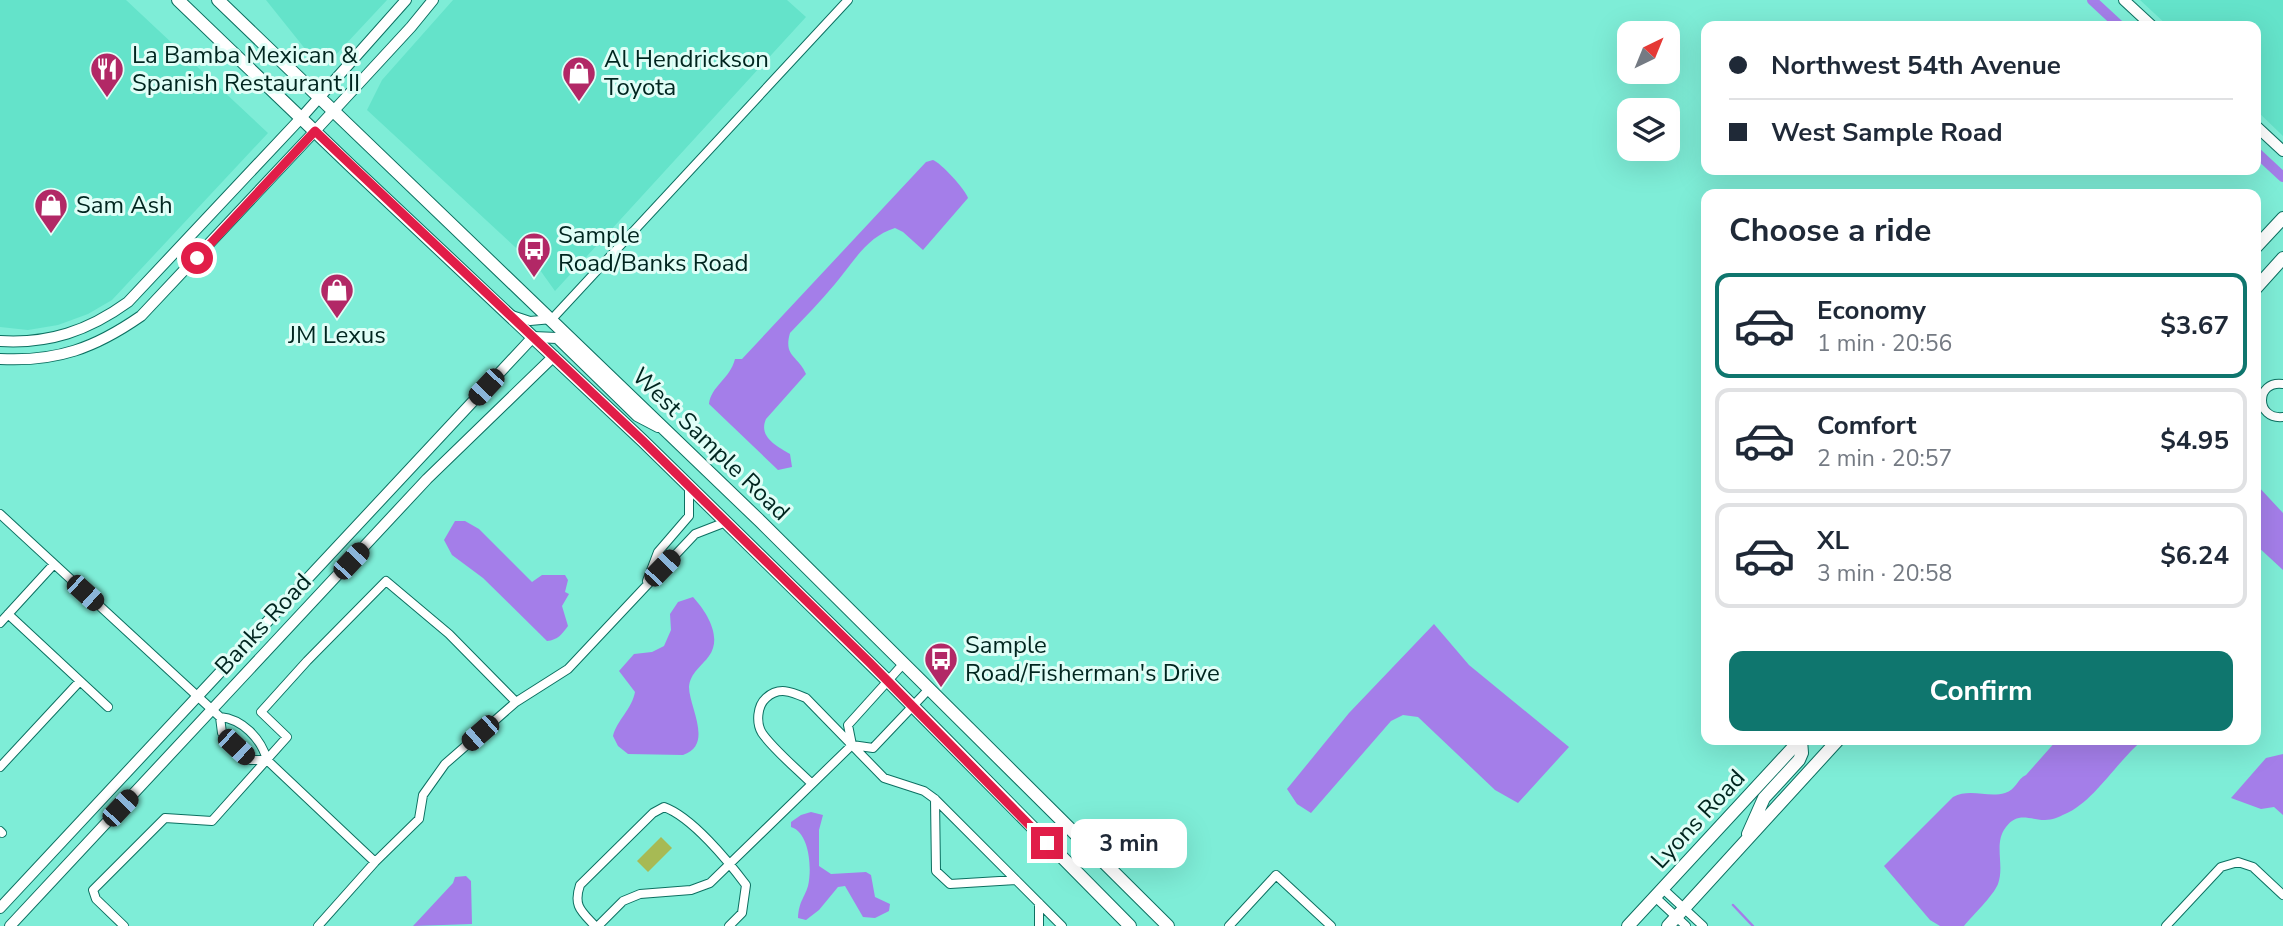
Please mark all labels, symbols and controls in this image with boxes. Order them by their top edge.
north arrow [1617,21,1680,84]
map controls [1617,21,1680,161]
place label: La Bamba Mexican & Spanish Restaurant II [132,39,360,99]
place label: Al Hendrickson Toyota [604,43,769,103]
text: Northwest 54th Avenue [1771,48,2061,83]
restaurant icon: La Bamba Mexican & Spanish Restaurant II [88,50,126,99]
shop icon: Al Hendrickson Toyota [560,54,598,103]
button: layers [1617,98,1680,161]
text: West Sample Road [1771,115,2003,150]
shop icon: Sam Ash [32,186,70,235]
place label: Sam Ash [76,189,173,221]
text: Choose a ride [1729,209,1931,252]
place label: Sample Road/Banks Road [558,219,749,279]
bus stop icon: Sample Road/Banks Road [515,230,553,279]
route start [181,242,213,274]
shop icon: JM Lexus [318,271,356,320]
text: Economy [1817,293,1926,328]
icon: car [1733,294,1796,357]
text: $3.67 [2160,308,2229,343]
place label: JM Lexus [287,319,386,351]
text: 1 min · 20:56 [1817,328,1952,359]
street label: West Sample Road [625,360,797,528]
car [464,364,509,410]
text: Comfort [1817,408,1917,443]
icon: car [1733,409,1796,472]
text: $4.95 [2160,423,2229,458]
text: 2 min · 20:57 [1817,443,1952,474]
text: XL [1817,523,1849,558]
icon: car [1733,524,1796,587]
car [329,538,374,584]
text: $6.24 [2160,538,2229,573]
car [640,546,685,590]
text: 3 min · 20:58 [1817,558,1952,589]
street label: Banks Road [208,566,318,682]
car [63,571,108,615]
place label: Sample Road/Fisherman's Drive [965,629,1220,689]
bus stop icon: Sample Road/Fisherman's Drive [922,640,960,689]
button: Confirm [1729,651,2233,731]
car [458,711,503,755]
car [214,725,259,769]
street label: Lyons Road [1644,762,1752,876]
car [98,785,143,831]
callout: 3 min [1072,818,1187,868]
route end [1031,827,1063,859]
text: 3 min [1099,828,1159,859]

